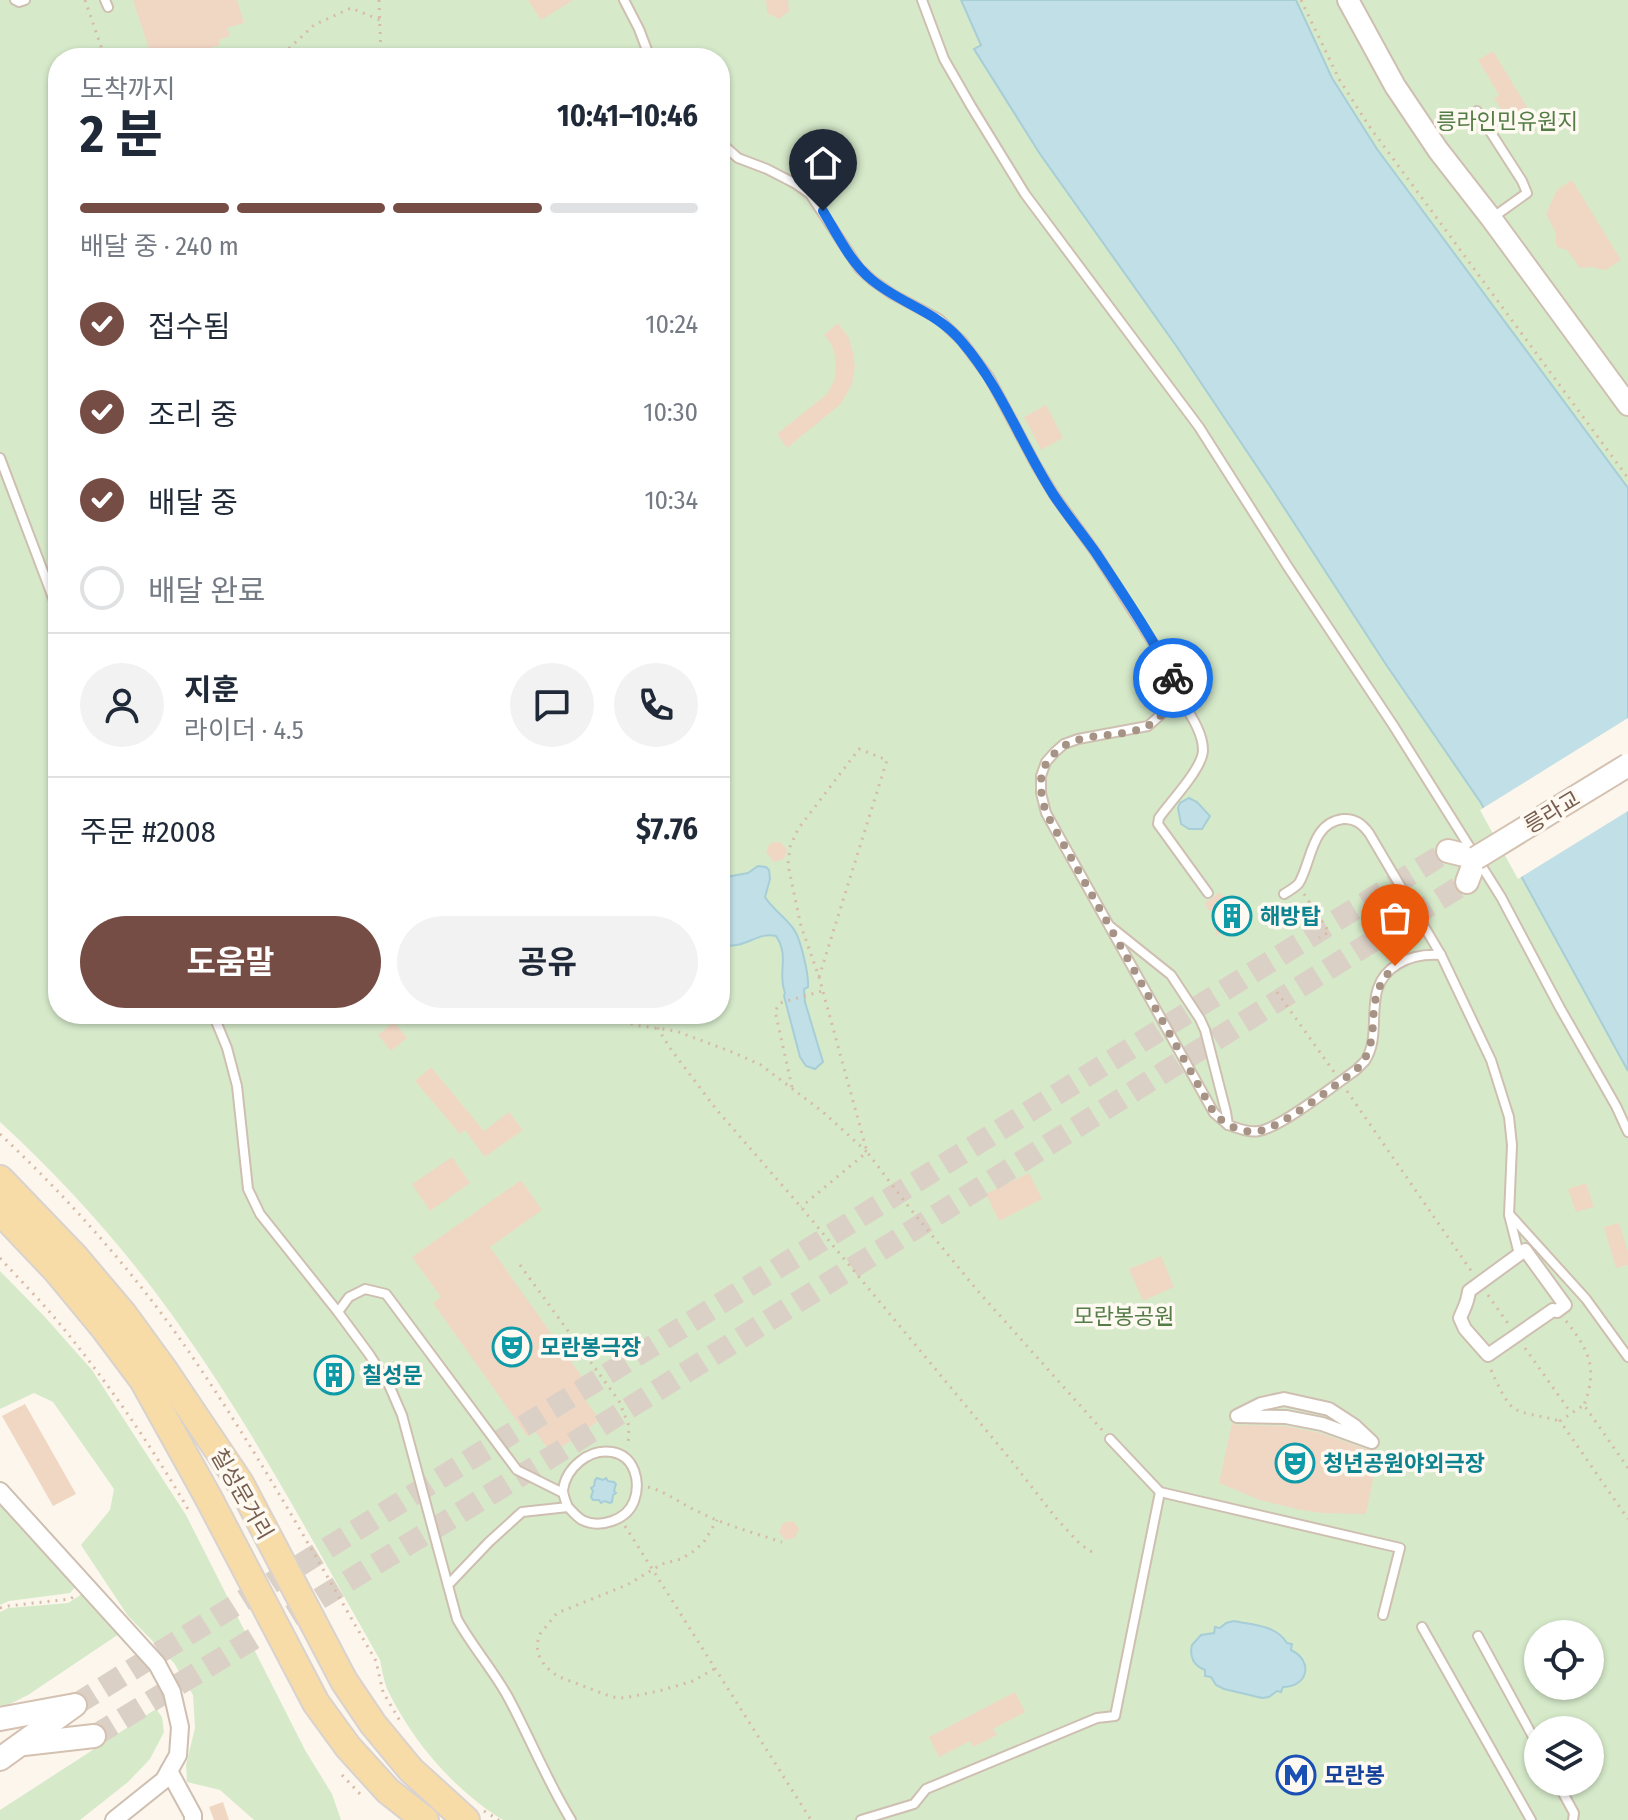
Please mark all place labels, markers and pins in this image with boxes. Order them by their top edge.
pin [789,129,857,211]
pin [1361,884,1429,966]
building icon: 해방탑 [1211,895,1253,937]
place label: 해방탑 [1260,903,1321,930]
theatre icon: 모란봉극장 [491,1326,533,1368]
place label: 모란봉극장 [540,1334,641,1361]
building icon: 칠성문 [313,1354,355,1396]
place label: 칠성문 [362,1362,423,1389]
theatre icon: 청년공원야외극장 [1274,1442,1316,1484]
place label: 청년공원야외극장 [1323,1450,1485,1477]
metro station icon: 모란봉 [1275,1754,1317,1796]
place label: 모란봉 [1324,1762,1385,1789]

